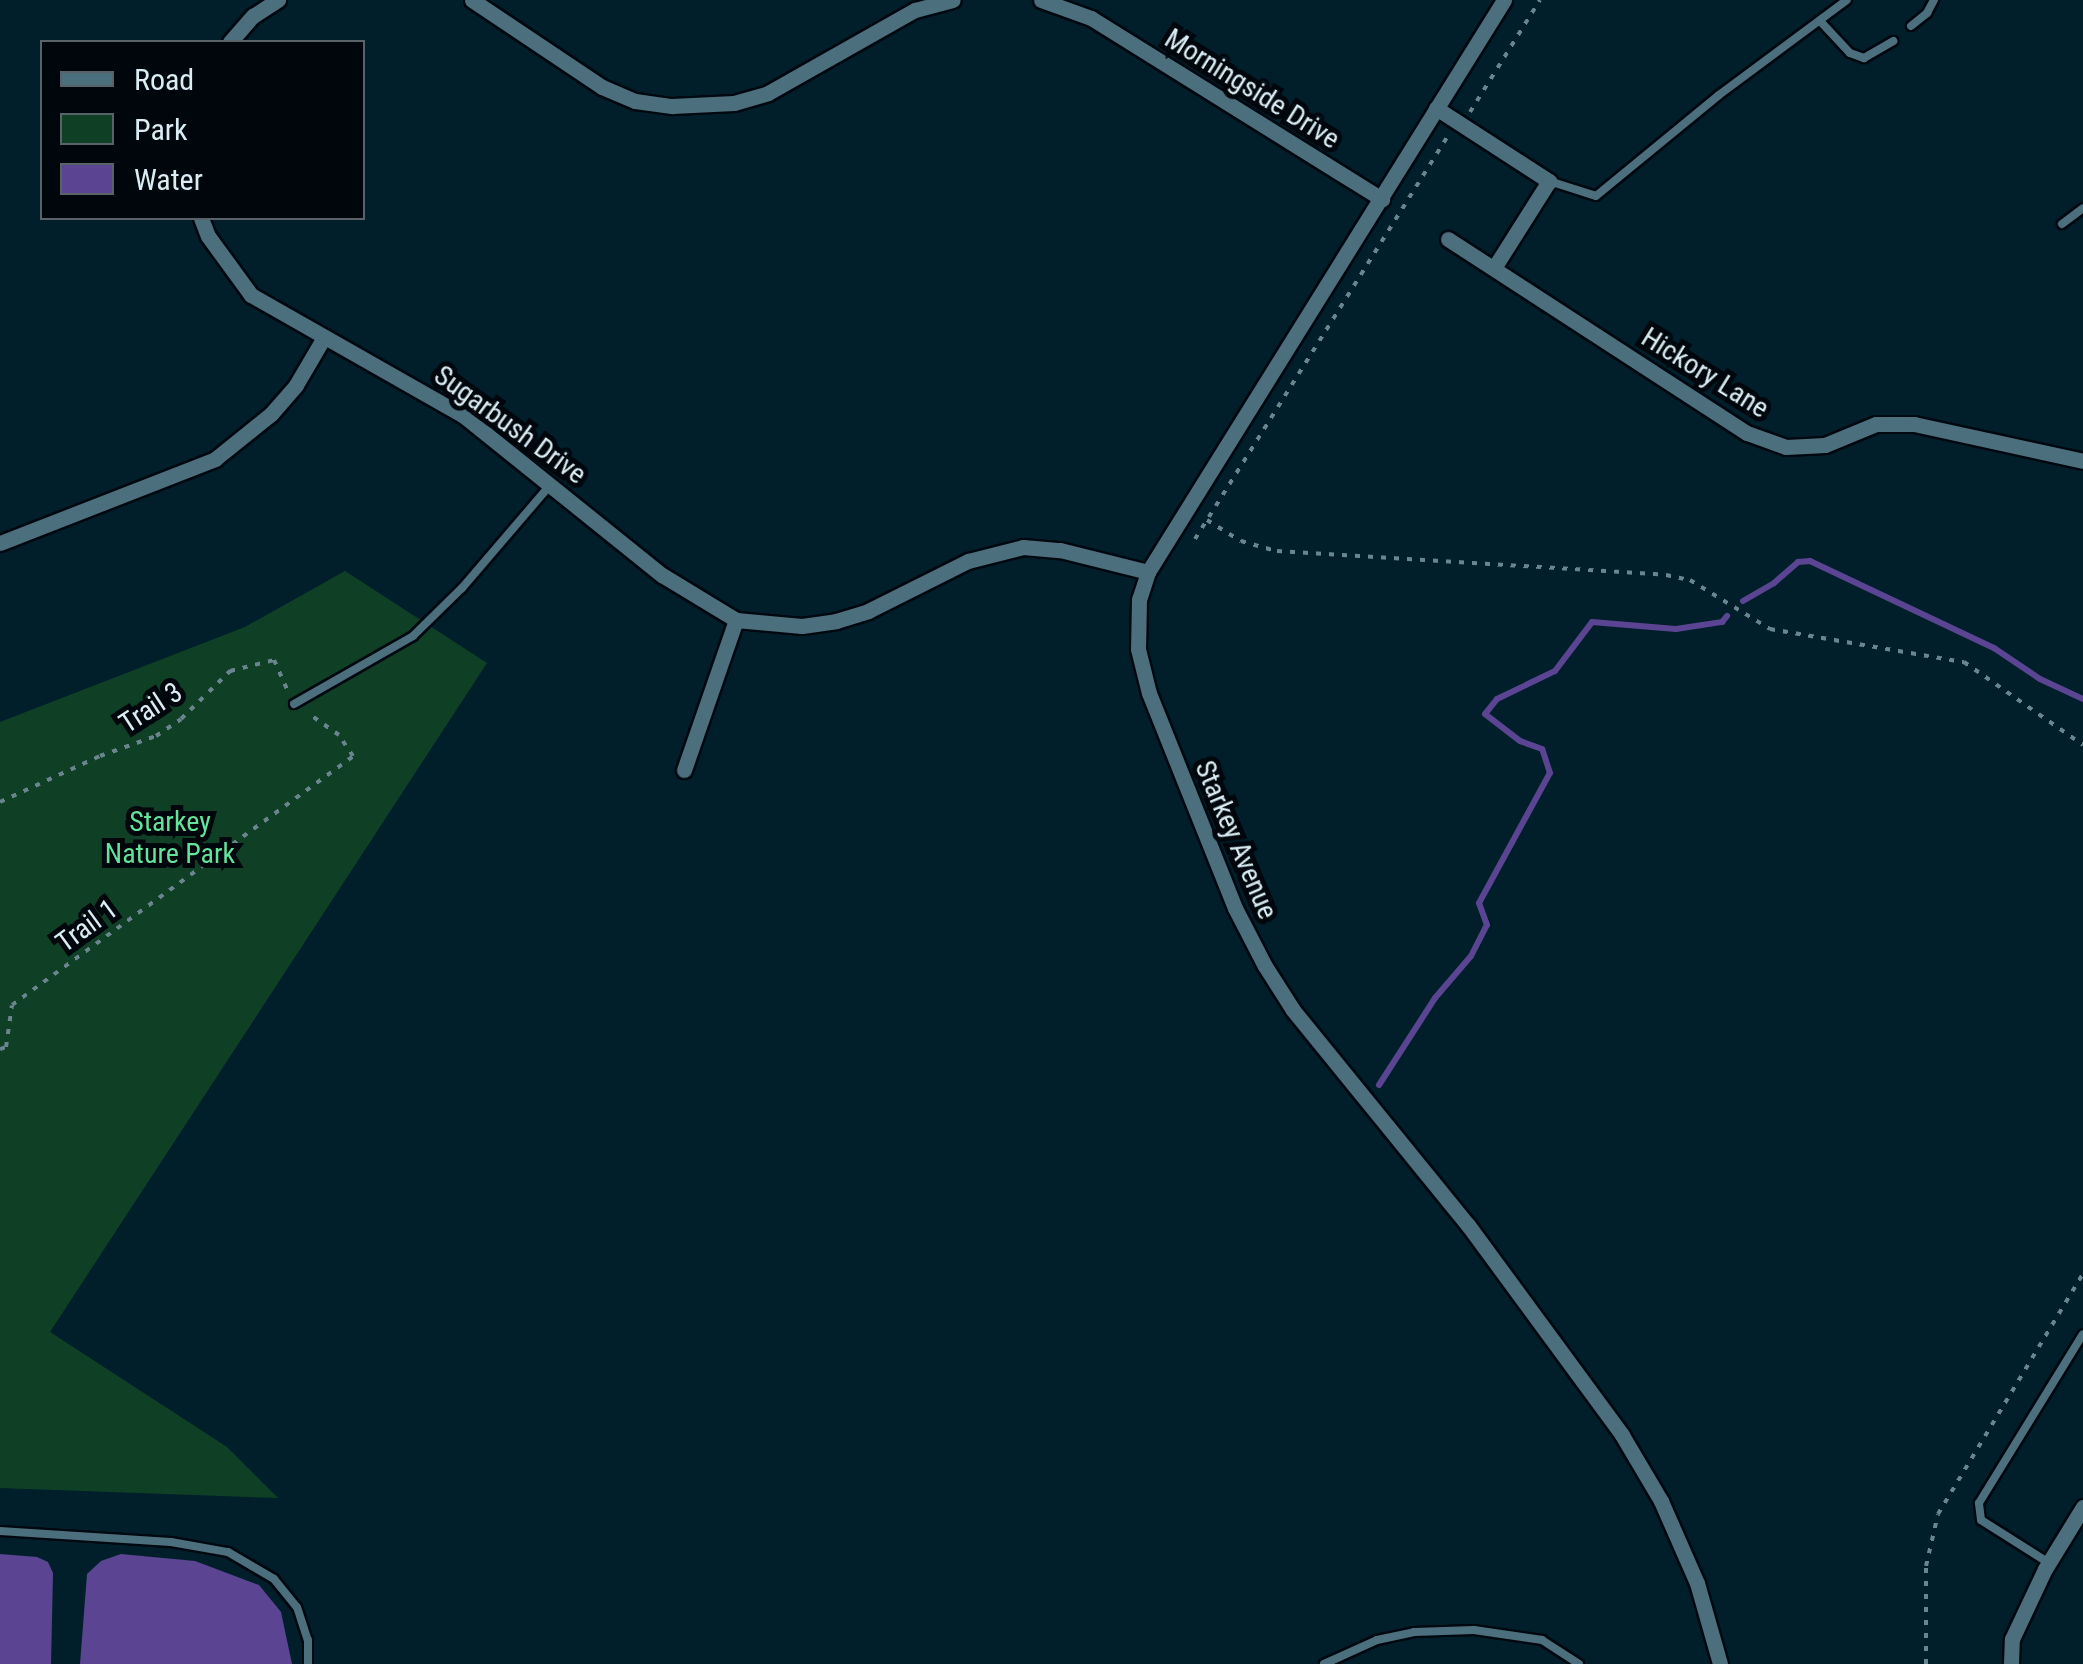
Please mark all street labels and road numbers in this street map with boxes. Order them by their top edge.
street label: Morningside Drive [1158,22,1346,156]
street label: Hickory Lane [1635,321,1775,425]
street label: Sugarbush Drive [427,359,593,491]
street label: Trail 3 [113,675,189,741]
street label: Starkey Avenue [1188,756,1284,924]
street label: Trail 1 [50,892,124,960]

